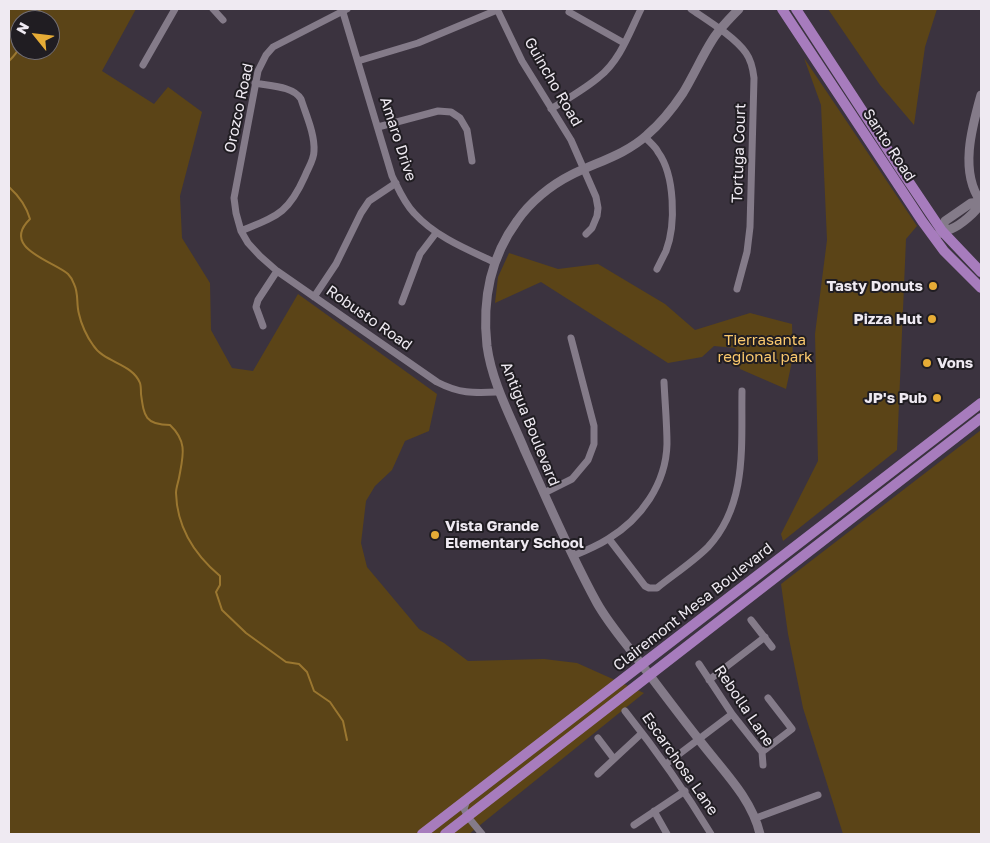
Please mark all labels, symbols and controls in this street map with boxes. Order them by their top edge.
north arrow [10,10,60,60]
text: N [12,19,32,37]
street label: Guincho Road [520,34,586,130]
street label: Orozco Road [221,62,257,154]
street label: Amaro Drive [376,95,420,183]
street label: Tortuga Court [728,103,750,203]
street label: Santo Road [859,105,919,185]
place label: Tasty Donuts [826,277,923,295]
marker: Tasty Donuts [927,280,939,292]
street label: Robusto Road [323,282,415,354]
place label: Pizza Hut [854,310,922,328]
marker: Pizza Hut [926,313,938,325]
park label: Tierrasanta regional park [718,331,812,366]
place label: Vons [937,354,973,372]
marker: Vons [921,357,933,369]
street label: Antigua Boulevard [497,359,563,489]
place label: JP's Pub [864,389,927,407]
marker: JP's Pub [931,392,943,404]
place label: Vista Grande Elementary School [445,517,584,552]
marker: Vista Grande Elementary School [429,529,441,541]
street label: Clairemont Mesa Boulevard [610,539,776,675]
street label: Rebolla Lane [710,662,778,750]
street label: Escarchosa Lane [638,709,722,819]

